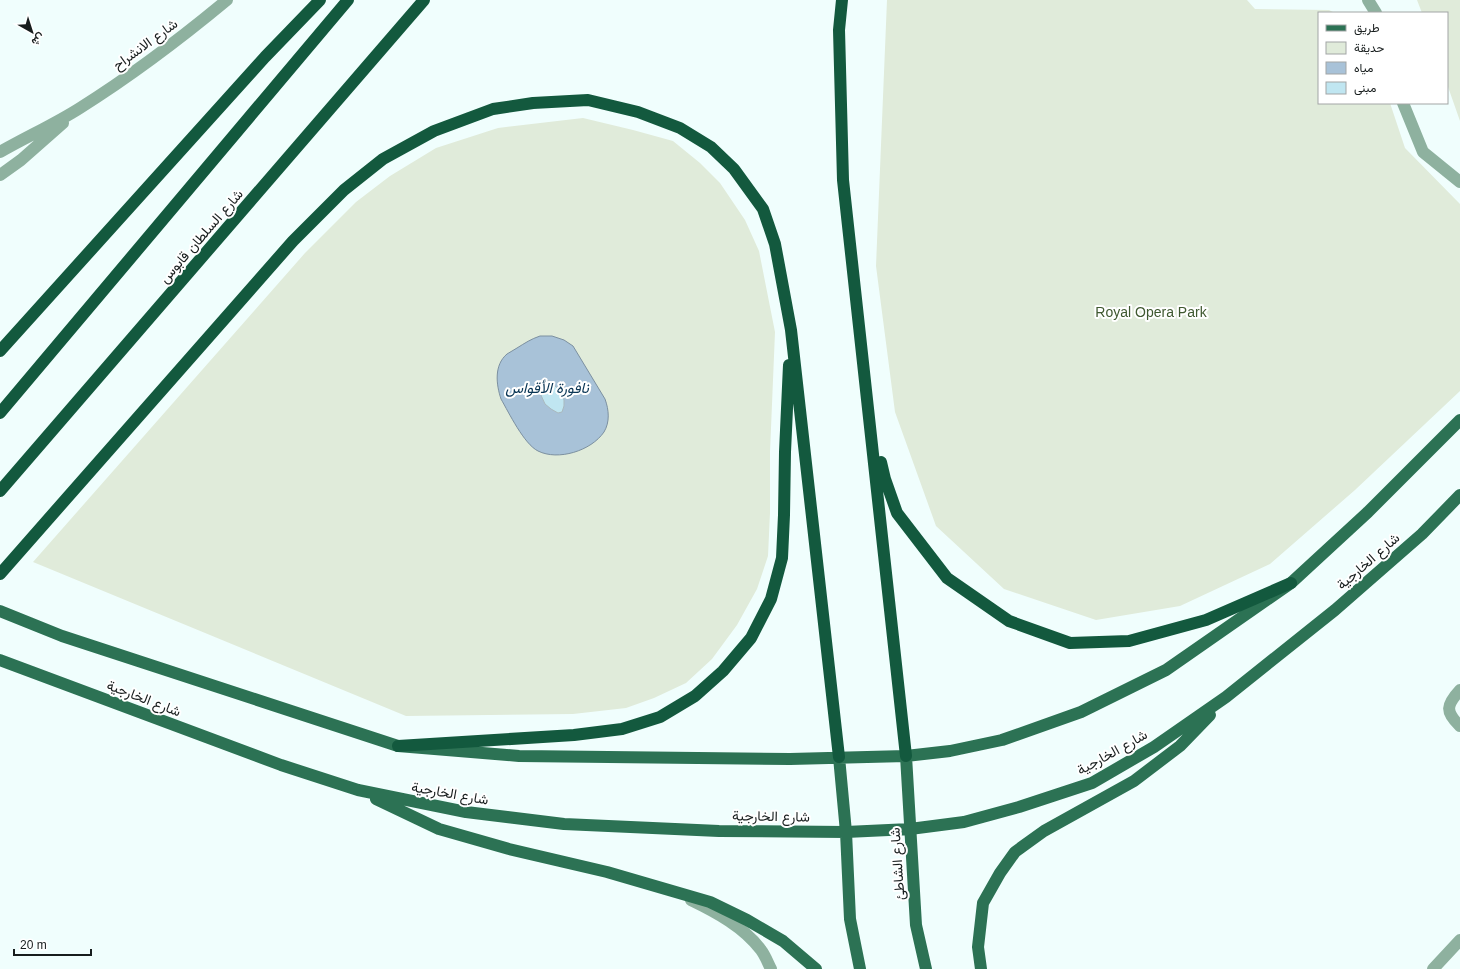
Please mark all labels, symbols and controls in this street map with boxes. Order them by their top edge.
north arrow [12,12,52,52]
legend [1318,12,1448,104]
street label: شارع الانشراح [110,15,182,75]
text: طريق [1354,21,1380,36]
text: ش [29,30,47,49]
text: حديقة [1354,41,1384,55]
text: مياه [1354,61,1373,75]
text: مبنى [1354,81,1376,96]
street label: شارع السلطان قابوس [156,186,248,288]
park label: Royal Opera Park [1095,304,1208,320]
water label: نافورة الأقواس [505,379,590,397]
street label: شارع الخارجية [1333,529,1405,595]
street label: شارع الخارجية [104,677,183,722]
street label: شارع الخارجية [1074,726,1151,781]
street label: شارع الخارجية [410,778,490,811]
street label: شارع الخارجية [732,807,810,828]
street label: شارع الشاطئ [886,827,911,901]
scale bar [14,931,91,957]
text: 20 m [20,938,47,952]

